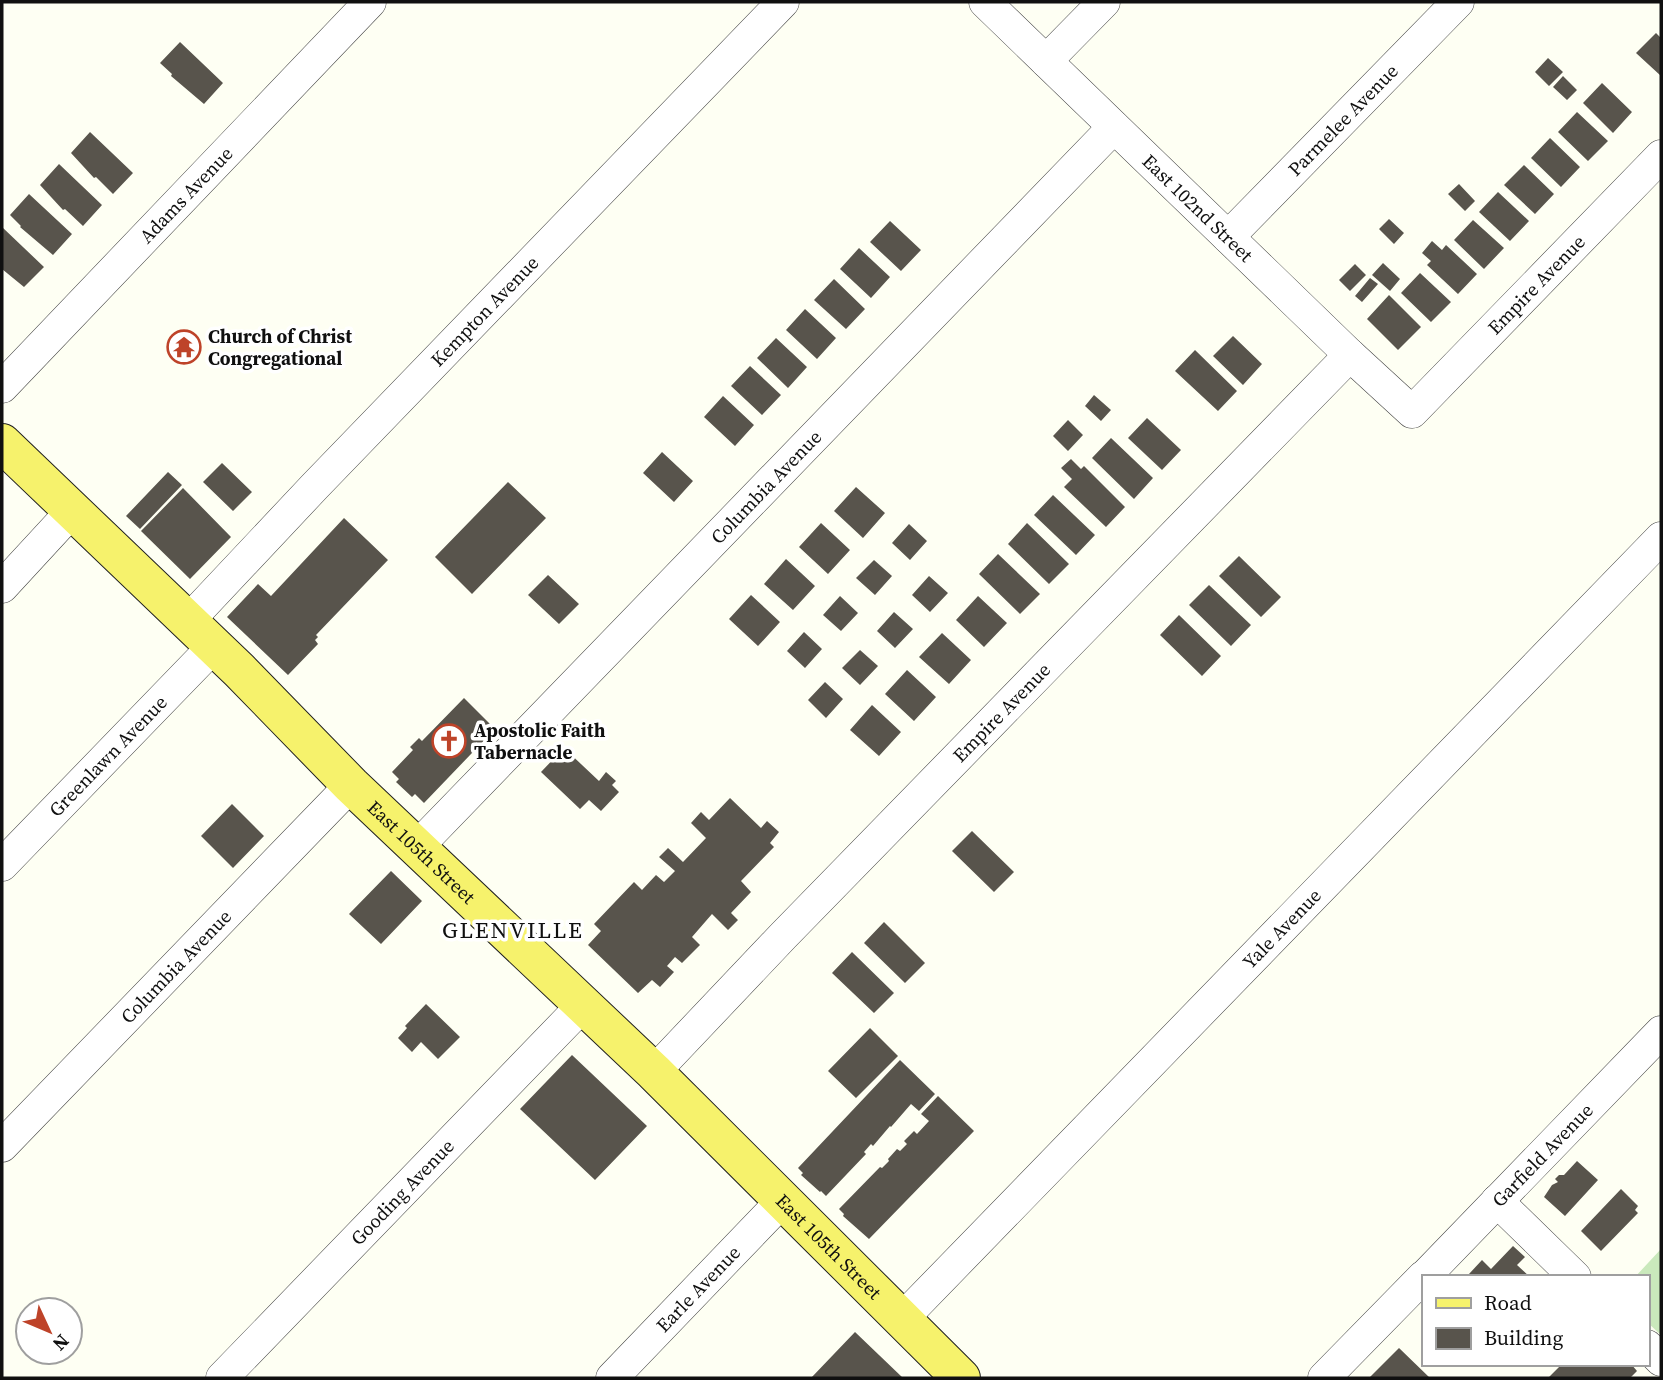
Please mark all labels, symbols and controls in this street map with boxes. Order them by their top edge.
street label: Parmelee Avenue [1282,58,1404,182]
street label: Adams Avenue [133,141,238,249]
street label: East 102nd Street [1137,148,1259,268]
street label: Empire Avenue [1482,229,1591,340]
street label: Kempton Avenue [425,250,544,372]
place label: Church of Christ Congregational [208,323,352,371]
temple icon: Church of Christ Congregational [165,328,203,366]
street label: Columbia Avenue [705,424,827,549]
street label: Empire Avenue [947,657,1056,768]
street label: Greenlawn Avenue [43,689,173,822]
place label: Apostolic Faith Tabernacle [474,717,606,765]
church icon: Apostolic Faith Tabernacle [430,722,468,760]
street label: East 105th Street [362,794,482,910]
street label: Yale Avenue [1237,883,1327,974]
street label: Columbia Avenue [115,904,237,1029]
district label: GLENVILLE [442,914,584,946]
street label: Garfield Avenue [1486,1097,1598,1212]
street label: Gooding Avenue [345,1133,460,1251]
street label: East 105th Street [770,1188,888,1305]
street label: Earle Avenue [650,1240,746,1338]
legend [1422,1275,1649,1366]
text: Road [1484,1288,1532,1317]
north arrow [14,1296,84,1366]
text: Building [1484,1323,1563,1352]
text: N [47,1329,75,1357]

